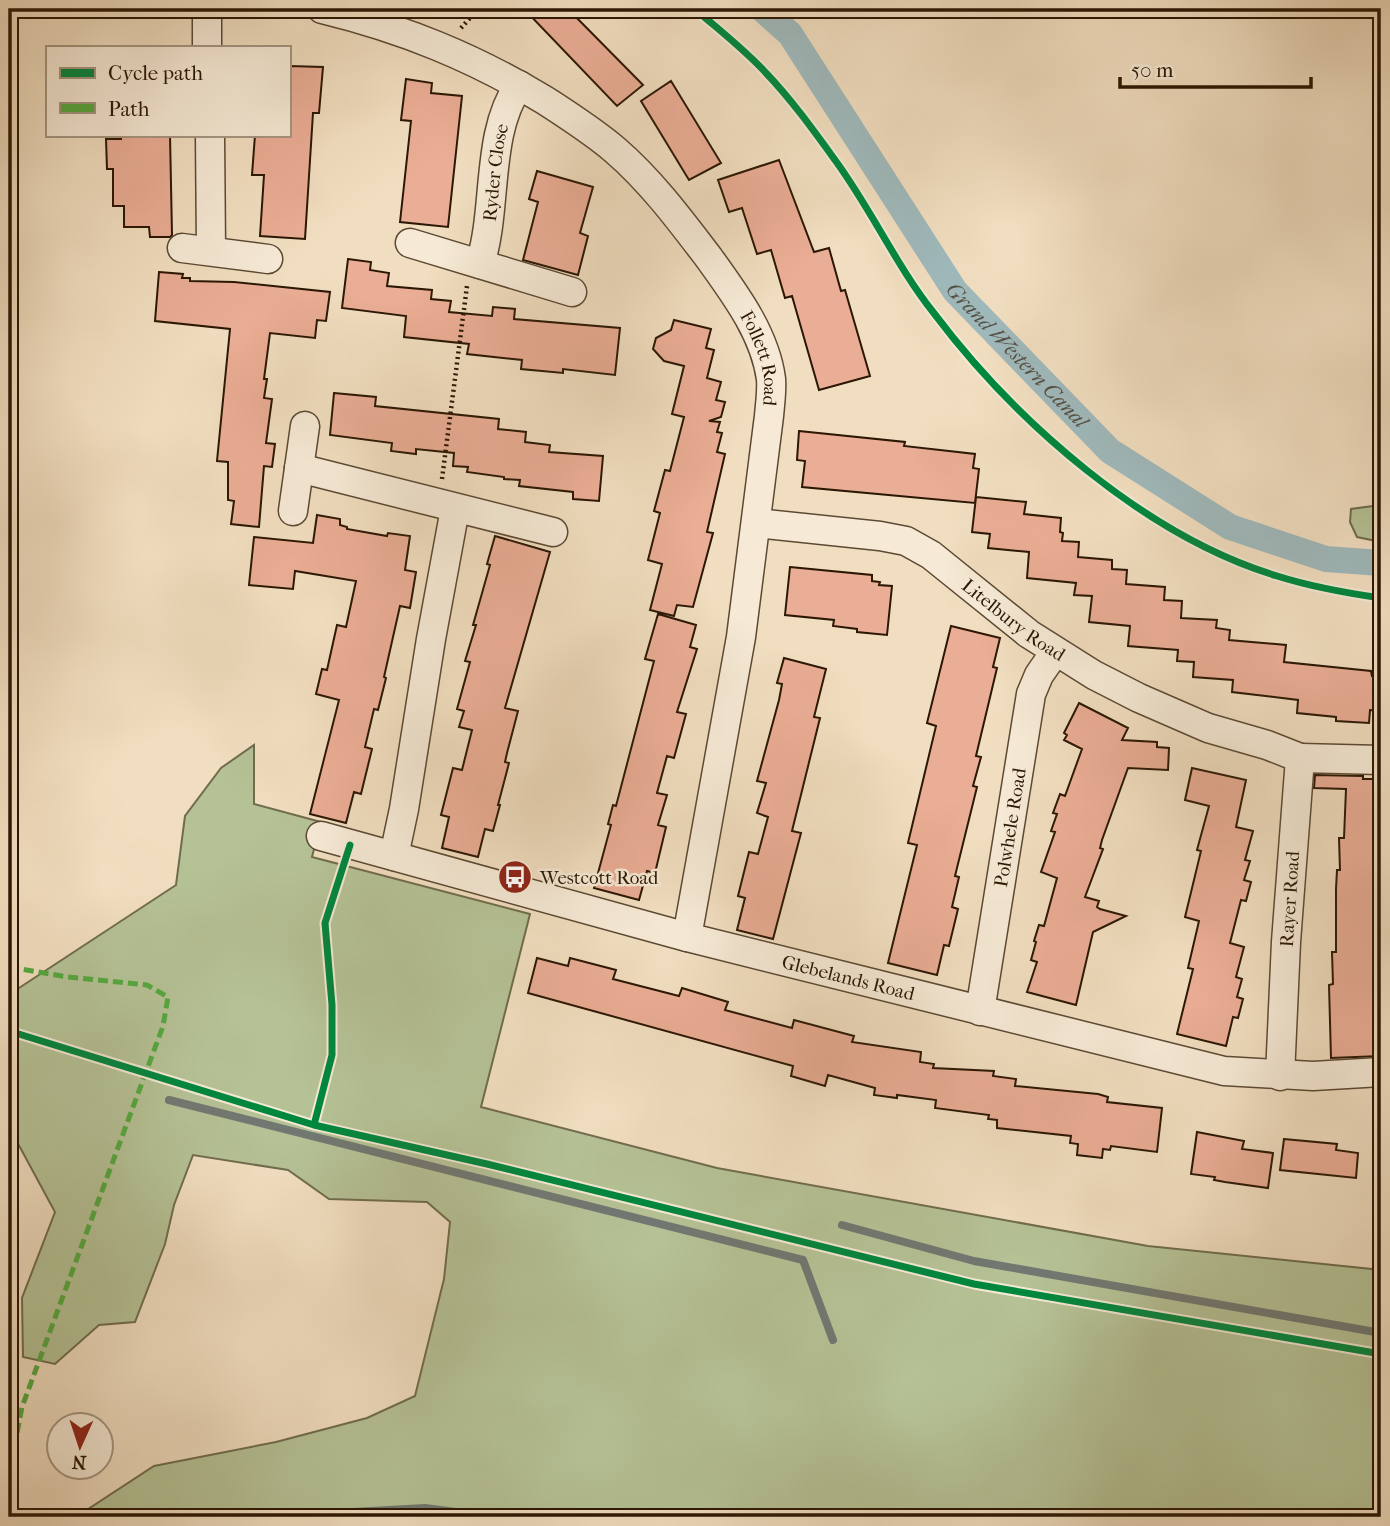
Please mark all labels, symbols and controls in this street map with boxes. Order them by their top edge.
legend [46,46,290,136]
scale bar [1120,46,1311,90]
text: 50 m [1131,58,1174,82]
text: Cycle path [108,61,203,85]
text: Path [108,97,150,121]
street label: Ryder Close [479,121,513,223]
water label: Grand Western Canal [941,277,1095,435]
street label: Follett Road [735,307,781,408]
street label: Litelbury Road [957,575,1070,666]
street label: Polwhele Road [990,766,1031,889]
street label: Rayer Road [1276,850,1304,948]
bus stop icon: Westcott Road [496,858,534,896]
place label: Westcott Road [539,867,659,889]
street label: Glebelands Road [779,951,917,1006]
north arrow [46,1410,116,1480]
text: N [71,1451,87,1473]

